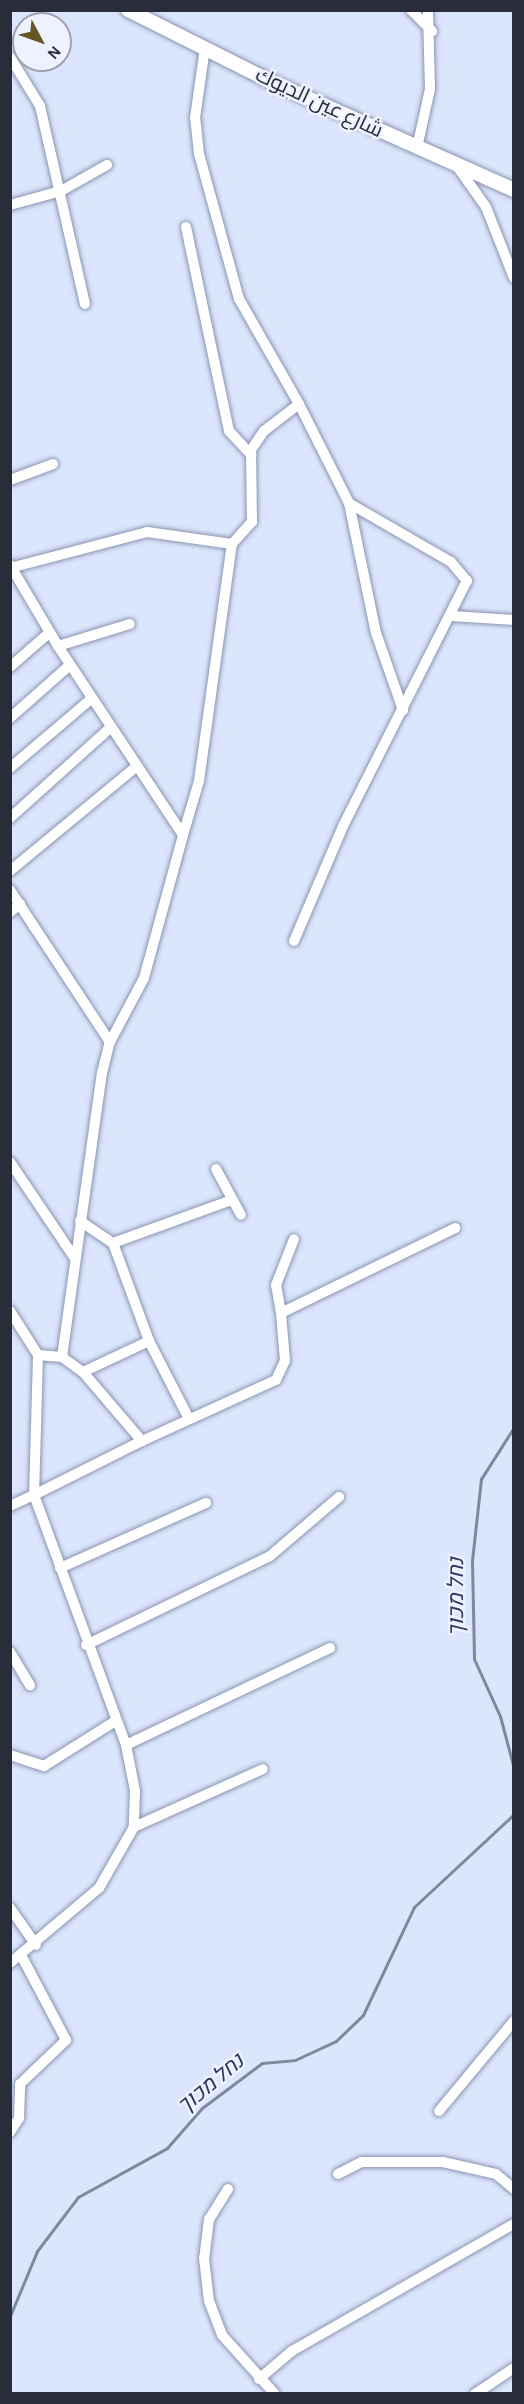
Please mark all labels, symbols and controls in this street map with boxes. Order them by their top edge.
north arrow [12,12,72,72]
text: N [44,43,64,62]
street label: شارع عين الديوك [251,62,387,144]
water label: נחל מכוך [444,1557,470,1637]
water label: נחל מכוך [172,2048,250,2120]

